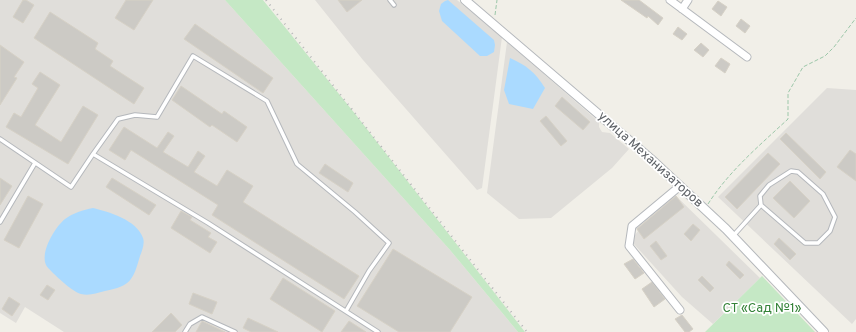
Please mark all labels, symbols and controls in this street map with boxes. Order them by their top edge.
street label: улица Механизаторов [594,108,706,212]
park label: СТ «Сад №1» [723,301,802,317]

